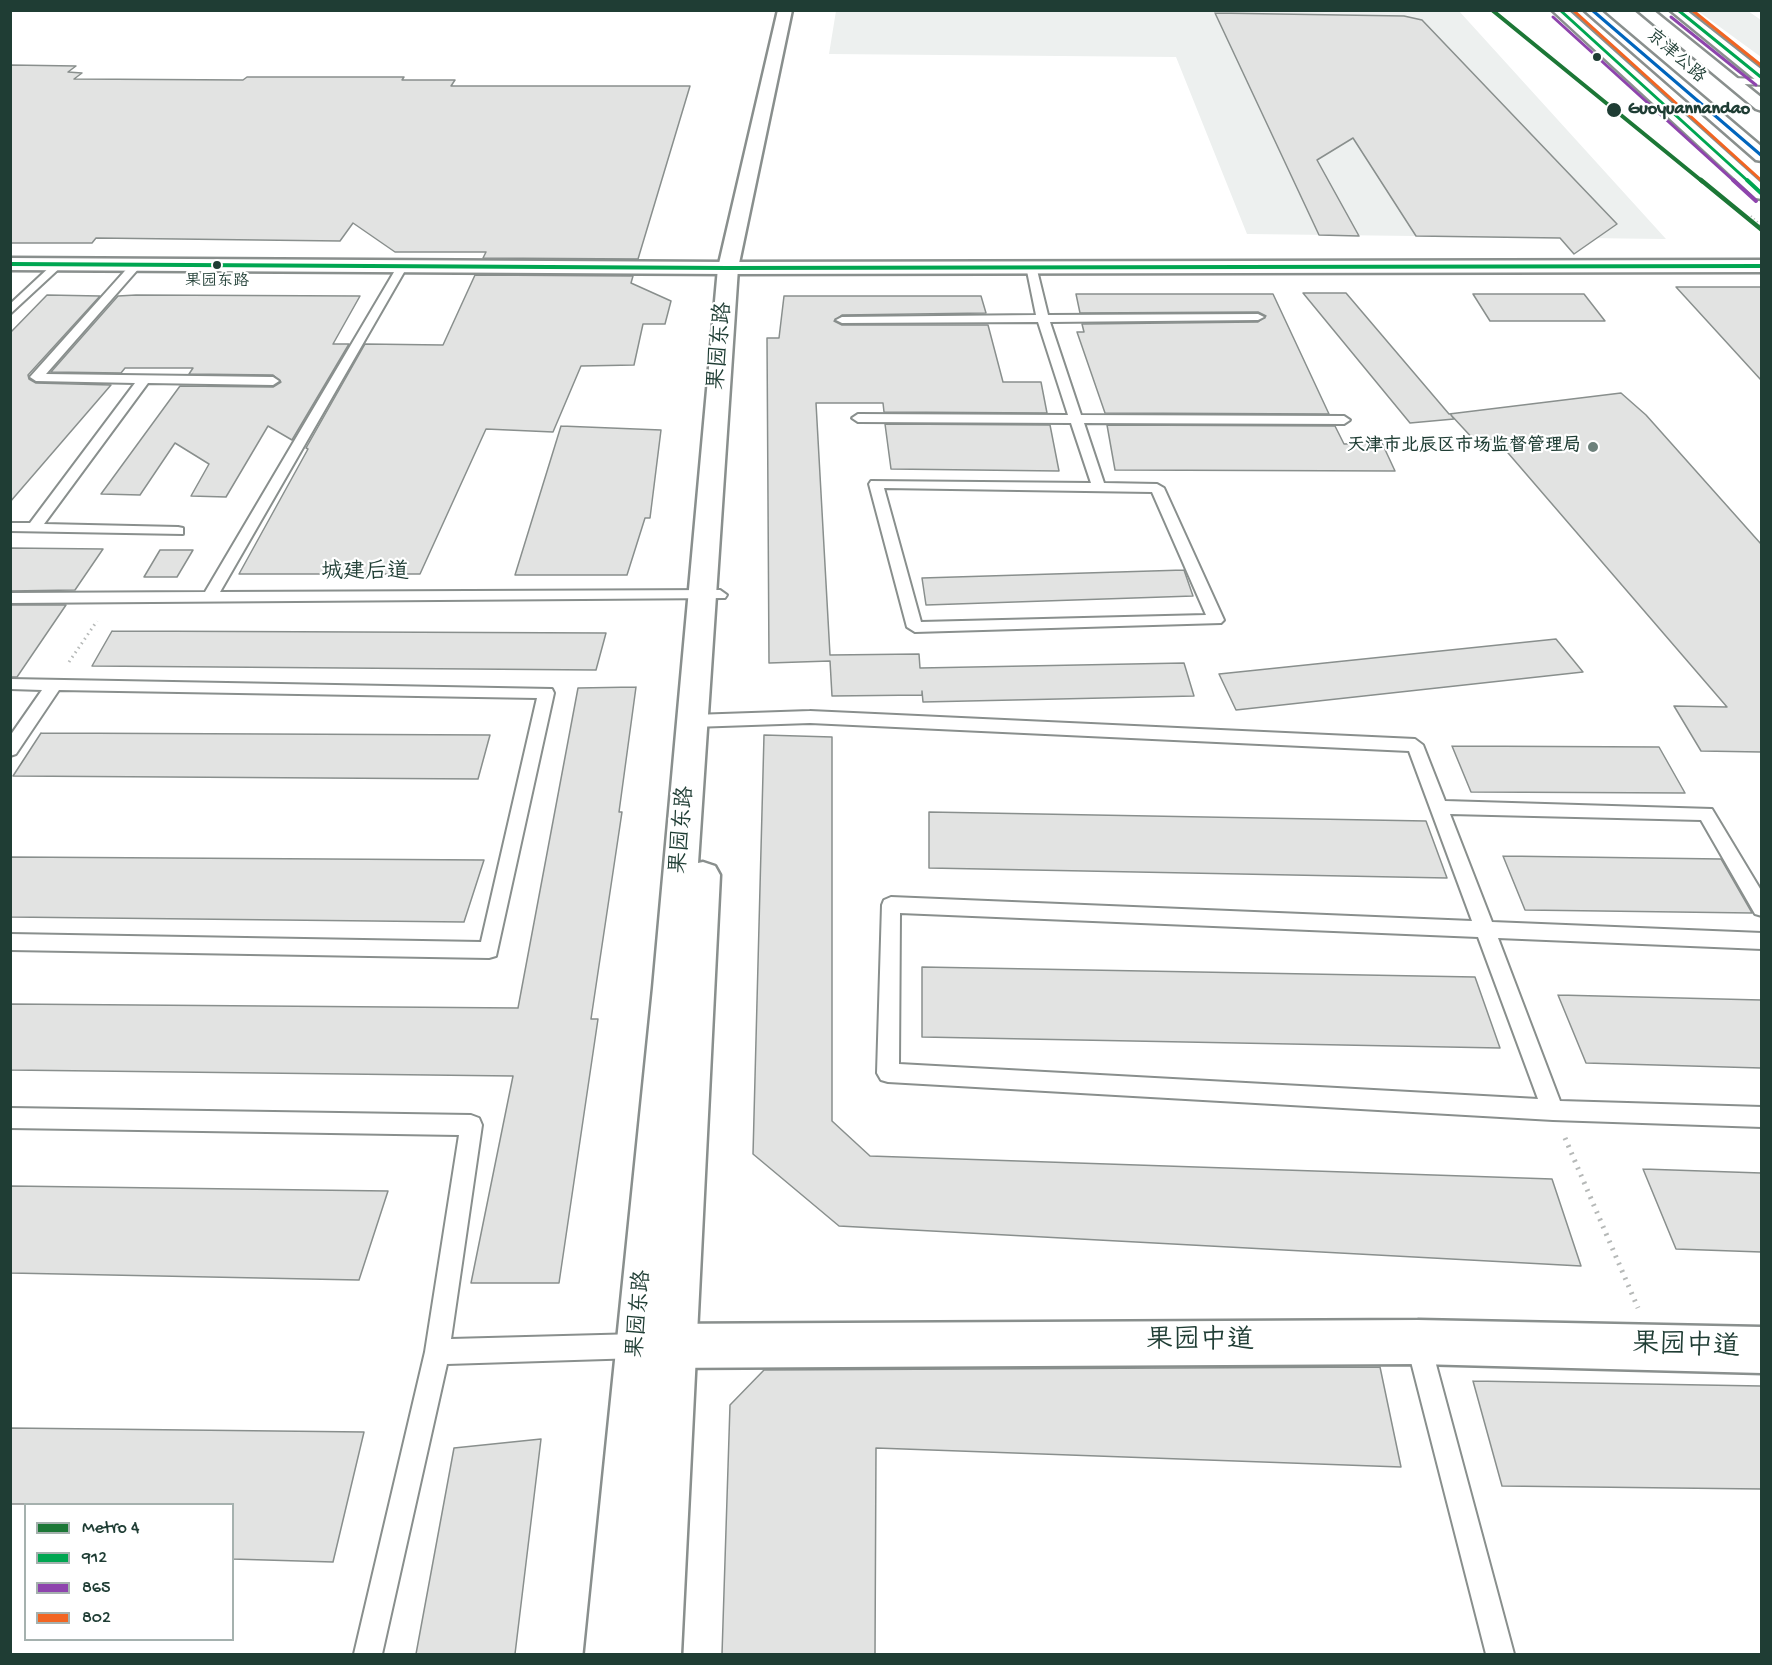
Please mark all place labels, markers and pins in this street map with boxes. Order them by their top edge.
unlabelled marker [1591,51,1603,63]
place label: Guoyuannandao [1628,99,1750,121]
marker: Guoyuannandao [1605,101,1623,119]
marker: 果园东路 [211,259,223,271]
place label: 果园东路 [185,273,249,293]
place label: 天津市北辰区市场监督管理局 [1347,436,1581,458]
marker: 天津市北辰区市场监督管理局 [1586,440,1600,454]

